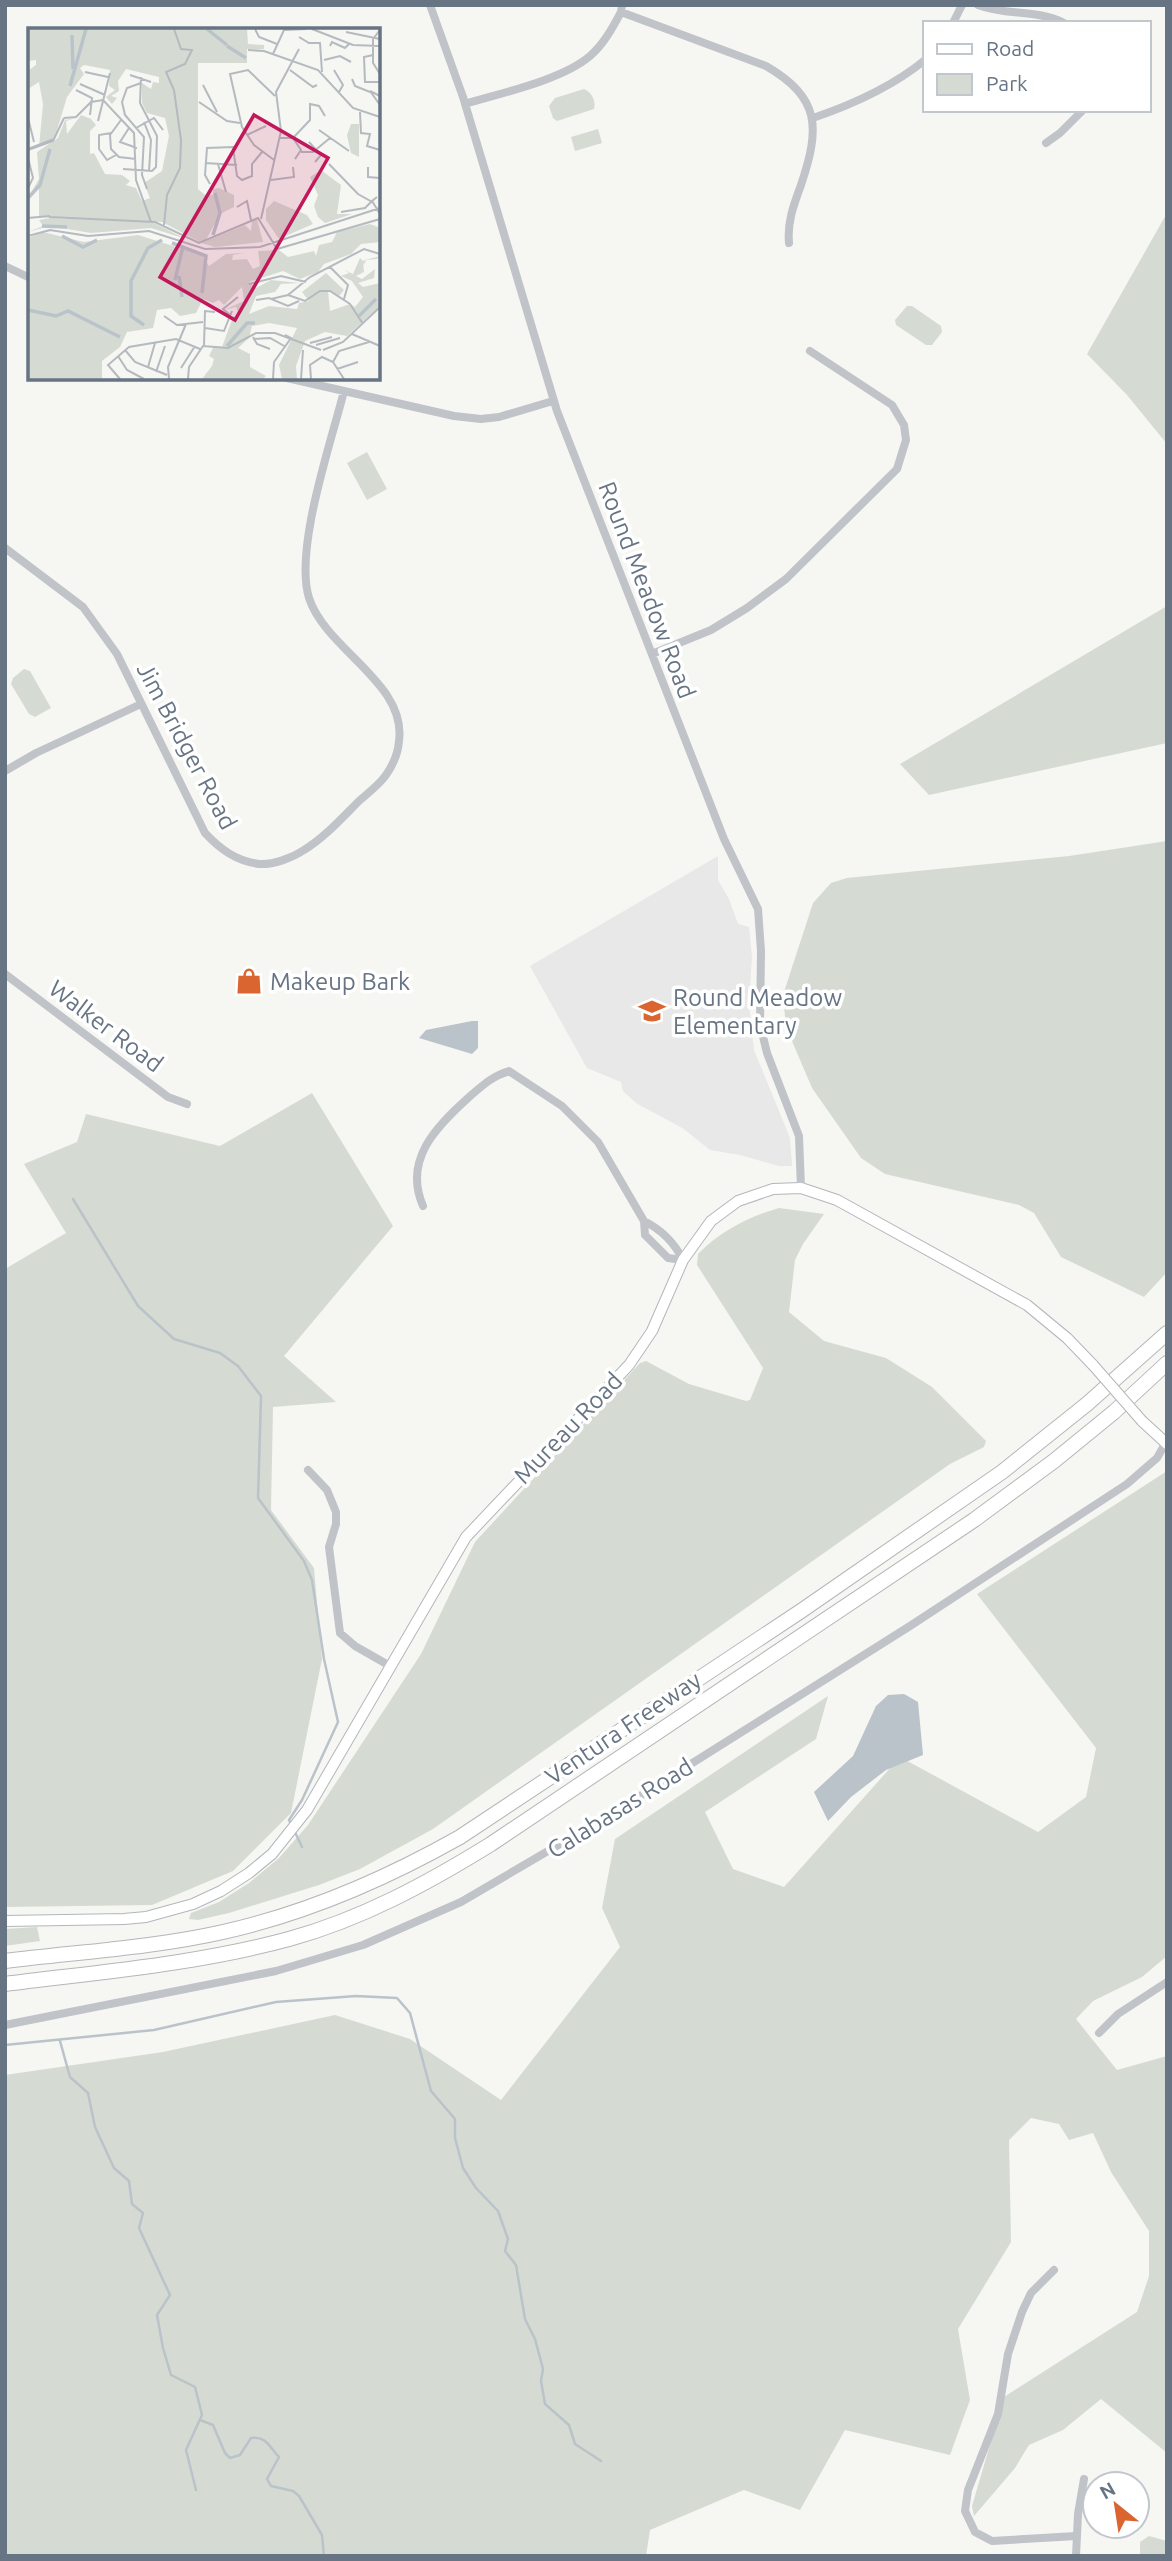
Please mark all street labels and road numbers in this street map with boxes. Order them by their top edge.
street label: Round Meadow Road [593,478,701,702]
street label: Jim Bridger Road [132,658,242,834]
street label: Walker Road [44,975,168,1077]
street label: Mureau Road [508,1367,628,1489]
street label: Ventura Freeway [540,1666,706,1790]
street label: Calabasas Road [542,1753,698,1863]

